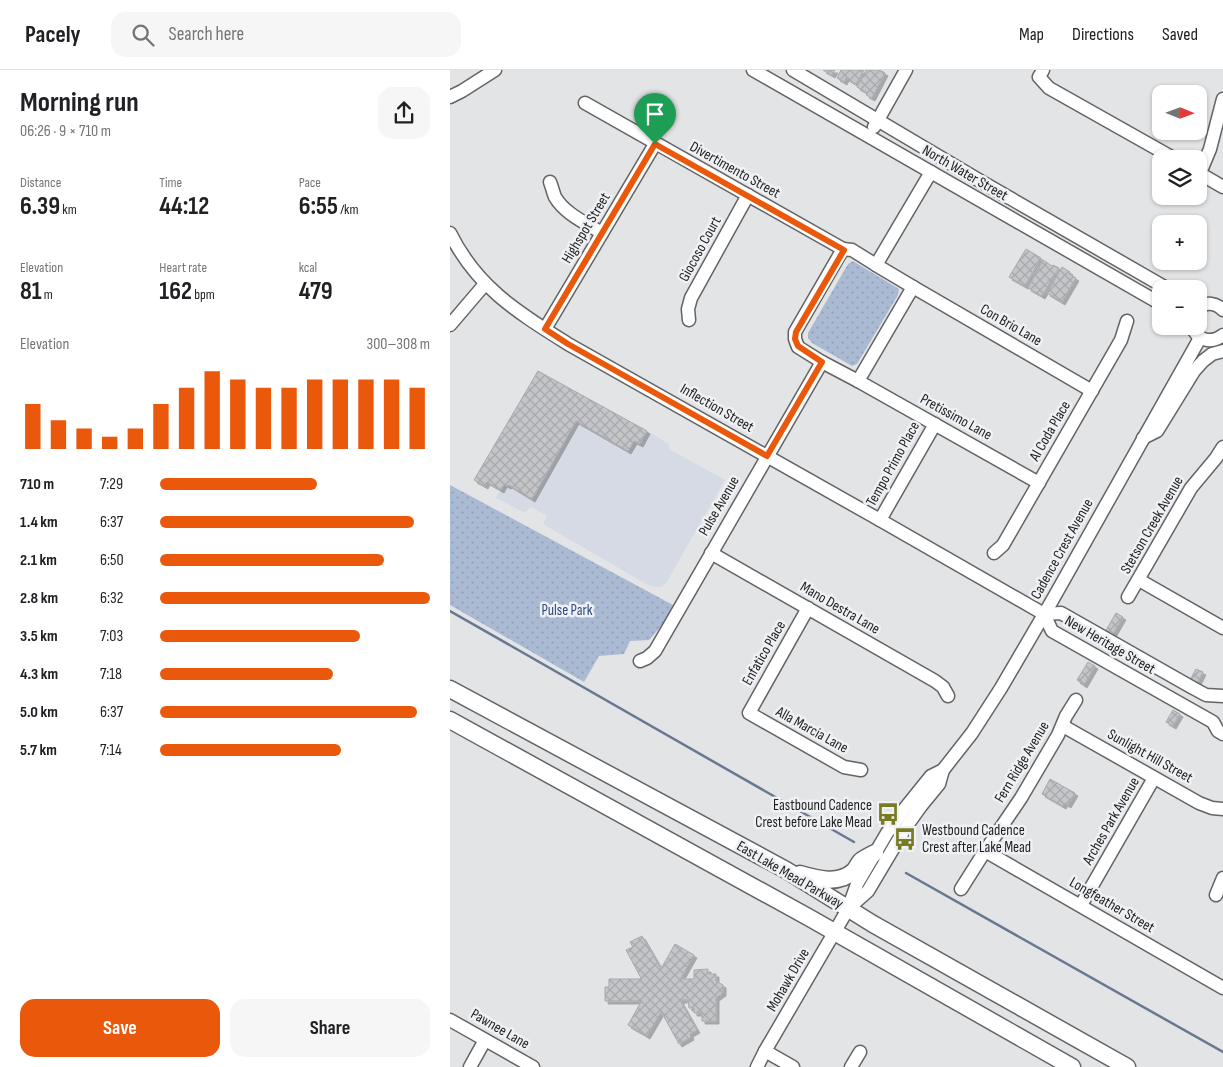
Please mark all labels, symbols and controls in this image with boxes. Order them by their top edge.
search box [111,12,461,57]
text: Pacely [25,20,81,49]
icon: search [129,21,157,49]
text: Search here [169,23,244,46]
text: Map [1019,24,1044,45]
text: Directions [1072,24,1134,45]
text: Saved [1162,24,1198,45]
north arrow [1152,85,1208,140]
map controls [1152,85,1207,335]
text: Morning run [20,86,139,119]
button: share [378,87,430,139]
pin [634,93,676,144]
icon: arrive [641,100,669,128]
text: 06:26 · 9 × 710 m [20,122,111,141]
street label: Divertimento Street [686,137,784,203]
street label: North Water Street [919,141,1012,205]
button: layers [1152,150,1207,205]
text: Distance [20,174,61,191]
text: Time [159,174,182,191]
text: Pace [299,174,321,191]
street label: Highspot Street [557,189,615,267]
text: 6.39 [20,191,60,222]
text: 44:12 [159,191,209,222]
text: 6:55 [299,191,338,222]
text: km [60,201,77,218]
text: /km [338,201,358,218]
street label: Giocoso Court [674,213,726,285]
button: + [1152,215,1207,270]
text: Elevation [20,259,63,276]
text: Heart rate [159,259,207,276]
text: kcal [299,259,317,276]
text: 81 [20,276,42,307]
text: 162 [159,276,192,307]
text: 479 [299,276,333,307]
button: − [1152,280,1207,335]
text: m [42,286,53,303]
text: bpm [192,286,215,303]
street label: Con Brio Lane [977,300,1045,350]
text: Elevation [20,335,69,354]
text: 300–308 m [366,335,430,354]
street label: Inflection Street [677,379,758,437]
street label: Pretissimo Lane [917,390,995,444]
street label: Al Coda Place [1025,397,1075,465]
street label: Tempo Primo Place [862,418,924,510]
street label: Pulse Avenue [694,473,744,539]
street label: Stetson Creek Avenue [1116,473,1188,577]
text: 710 m [20,475,54,494]
text: 7:29 [100,475,123,494]
street label: Cadence Crest Avenue [1026,495,1098,603]
text: 1.4 km [20,513,58,532]
text: 6:37 [100,513,123,532]
text: 2.1 km [20,551,57,570]
text: 6:50 [100,551,124,570]
street label: Mano Destra Lane [797,577,883,639]
text: 2.8 km [20,589,58,608]
text: 6:32 [100,589,123,608]
park label: Pulse Park [541,601,593,620]
street label: New Heritage Street [1061,611,1159,679]
street label: Enfatico Place [738,617,790,689]
text: 3.5 km [20,627,58,646]
text: 7:03 [100,627,123,646]
text: 4.3 km [20,665,58,684]
text: 7:18 [100,665,122,684]
street label: Alla Marcia Lane [772,702,852,758]
text: 5.0 km [20,703,58,722]
text: 6:37 [100,703,123,722]
street label: Fern Ridge Avenue [990,718,1054,806]
street label: Sunlight Hill Street [1104,725,1196,787]
text: 5.7 km [20,741,57,760]
text: 7:14 [100,741,122,760]
street label: Arches Park Avenue [1078,774,1144,869]
place label: Eastbound Cadence Crest before Lake Mead [755,796,872,832]
bus stop icon: Eastbound Cadence Crest before Lake Mead [875,801,901,827]
place label: Westbound Cadence Crest after Lake Mead [922,821,1031,857]
bus stop icon: Westbound Cadence Crest after Lake Mead [892,826,918,852]
street label: East Lake Mead Parkway [733,837,847,913]
street label: Longfeather Street [1066,873,1158,937]
street label: Mohawk Drive [762,945,814,1015]
button: Save [20,999,220,1057]
button: Share [230,999,430,1057]
street label: Pawnee Lane [467,1005,533,1053]

